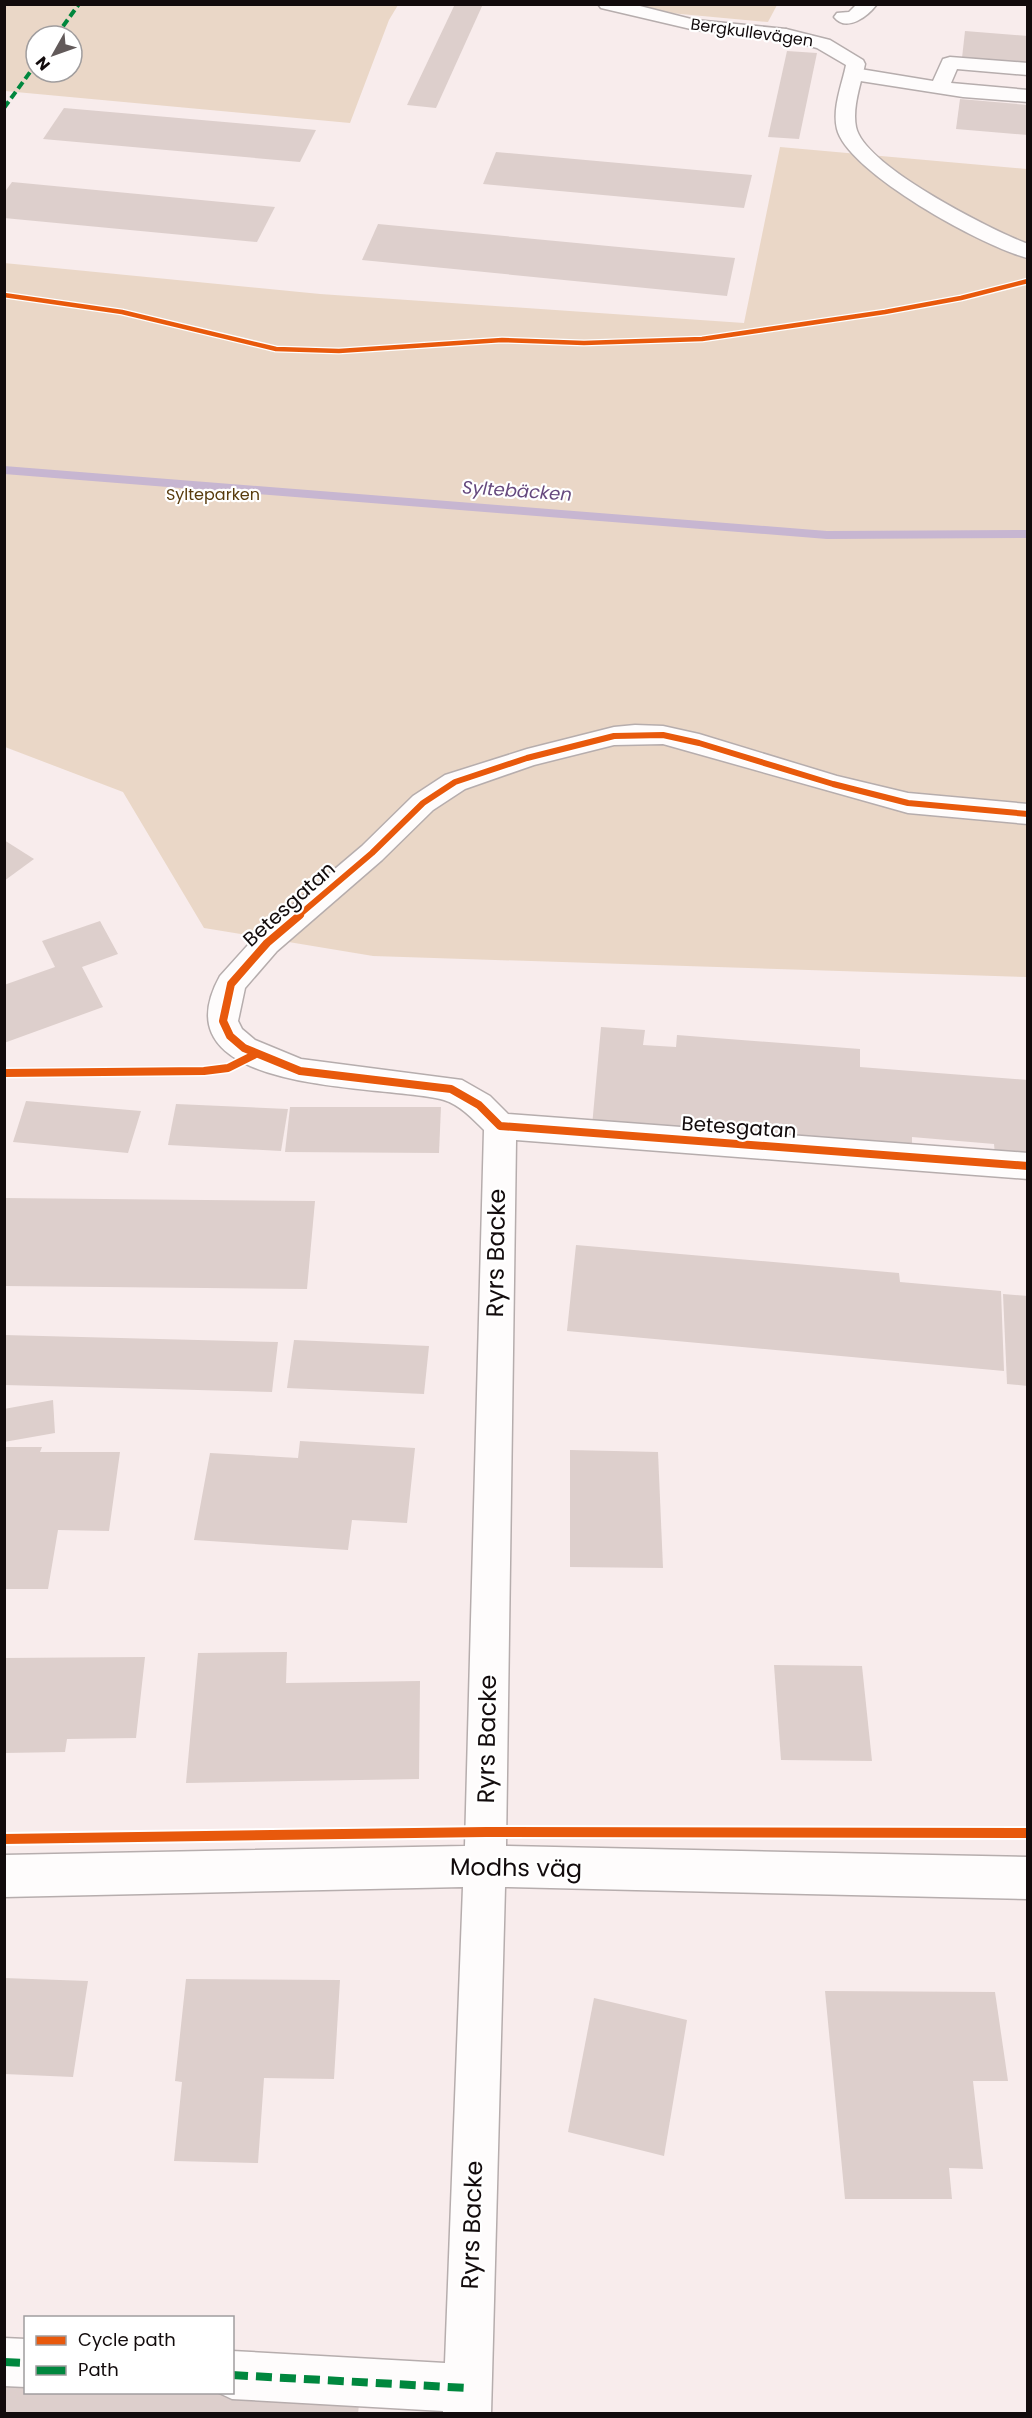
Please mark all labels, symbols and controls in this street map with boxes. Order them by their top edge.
street label: Bergkullevägen [689,13,815,52]
north arrow [24,24,84,84]
text: N [30,51,56,75]
water label: Syltebäcken [461,474,573,507]
park label: Sylteparken [166,483,260,506]
street label: Betesgatan [237,855,341,953]
street label: Betesgatan [680,1109,798,1145]
street label: Ryrs Backe [478,1188,513,1318]
street label: Ryrs Backe [469,1674,504,1804]
street label: Modhs väg [449,1850,583,1885]
street label: Ryrs Backe [453,2160,490,2290]
legend [24,2316,234,2394]
text: Cycle path [78,2327,176,2352]
text: Path [78,2357,119,2382]

